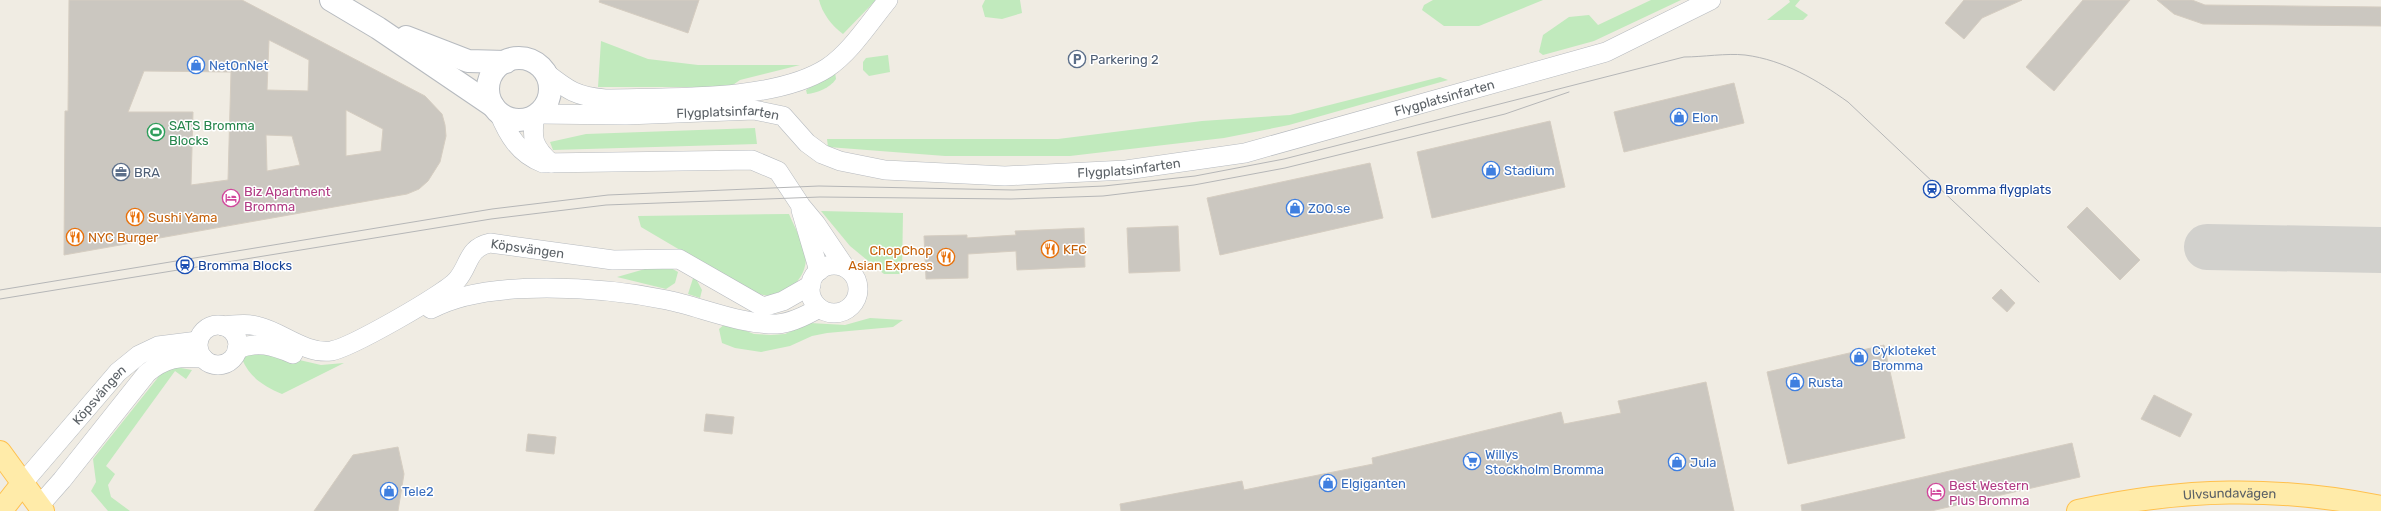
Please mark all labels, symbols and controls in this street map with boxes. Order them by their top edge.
parking icon: Parkering 2 [1067,49,1087,69]
place label: Parkering 2 [1090,52,1159,68]
shop icon: NetOnNet [186,55,206,75]
place label: NetOnNet [209,58,268,73]
street label: Flygplatsinfarten [1392,77,1496,119]
street label: Flygplatsinfarten [676,103,781,123]
shop icon: Elon [1669,107,1689,127]
place label: Elon [1692,110,1718,125]
place label: SATS Bromma Blocks [169,118,255,148]
sports icon: SATS Bromma Blocks [146,122,166,142]
street label: Flygplatsinfarten [1077,155,1181,181]
shop icon: Stadium [1481,160,1501,180]
office icon: BRA [111,162,131,182]
place label: Stadium [1504,163,1555,178]
place label: BRA [134,165,160,180]
station icon: Bromma flygplats [1922,179,1942,199]
place label: Bromma flygplats [1945,182,2052,198]
place label: Biz Apartment Bromma [244,184,331,214]
hotel icon: Biz Apartment Bromma [221,188,241,208]
shop icon: ZOO.se [1285,198,1305,218]
place label: ZOO.se [1308,201,1350,216]
restaurant icon: Sushi Yama [125,207,145,227]
place label: Sushi Yama [148,210,217,225]
restaurant icon: NYC Burger [65,227,85,247]
place label: NYC Burger [88,230,158,246]
street label: Köpsvängen [490,236,565,261]
restaurant icon: KFC [1040,239,1060,259]
place label: KFC [1063,242,1087,257]
place label: ChopChop Asian Express [848,243,933,273]
restaurant icon: ChopChop Asian Express [936,247,956,267]
station icon: Bromma Blocks [175,255,195,275]
place label: Bromma Blocks [198,258,292,273]
place label: Cykloteket Bromma [1872,343,1936,373]
shop icon: Cykloteket Bromma [1849,347,1869,367]
street label: Köpsvängen [69,362,129,428]
shop icon: Rusta [1785,372,1805,392]
place label: Rusta [1808,375,1843,390]
place label: Willys Stockholm Bromma [1485,447,1604,477]
supermarket icon: Willys Stockholm Bromma [1462,451,1482,471]
shop icon: Jula [1667,452,1687,472]
place label: Jula [1690,455,1716,470]
shop icon: Elgiganten [1318,473,1338,493]
place label: Elgiganten [1341,476,1406,492]
place label: Best Western Plus Bromma [1949,478,2029,508]
shop icon: Tele2 [379,481,399,501]
hotel icon: Best Western Plus Bromma [1926,482,1946,502]
place label: Tele2 [402,484,434,499]
street label: Ulvsundavägen [2182,485,2277,503]

